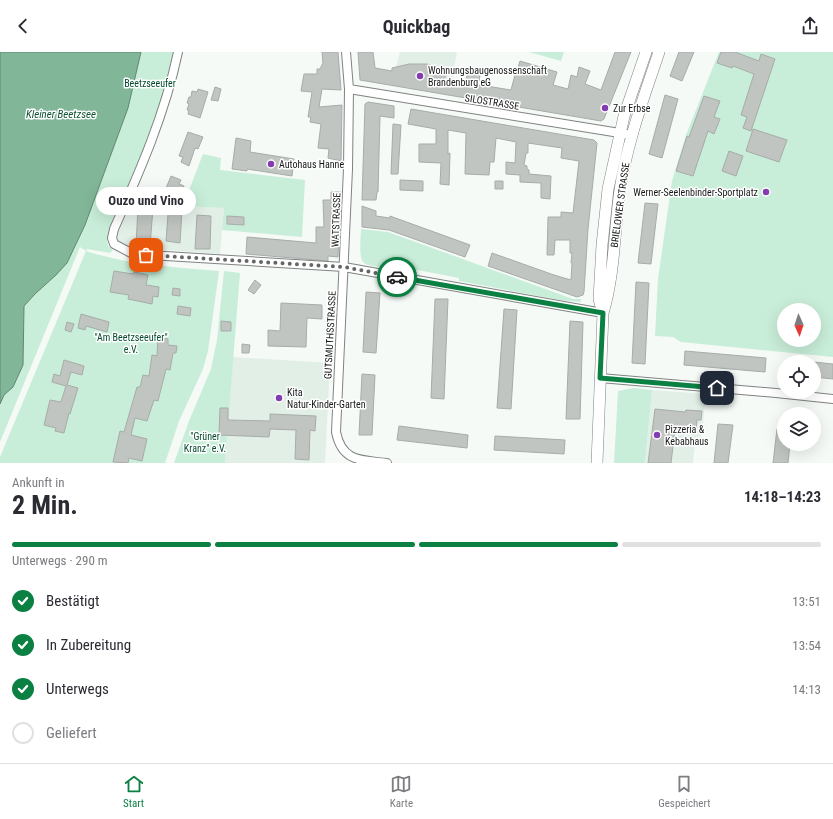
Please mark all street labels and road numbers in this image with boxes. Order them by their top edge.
street label: SILOSTRASSE [464,92,520,112]
street label: BRIELOWER STRASSE [609,162,631,248]
street label: WATSTRASSE [330,193,342,247]
street label: GUTSMUTHSSTRASSE [322,291,338,379]

